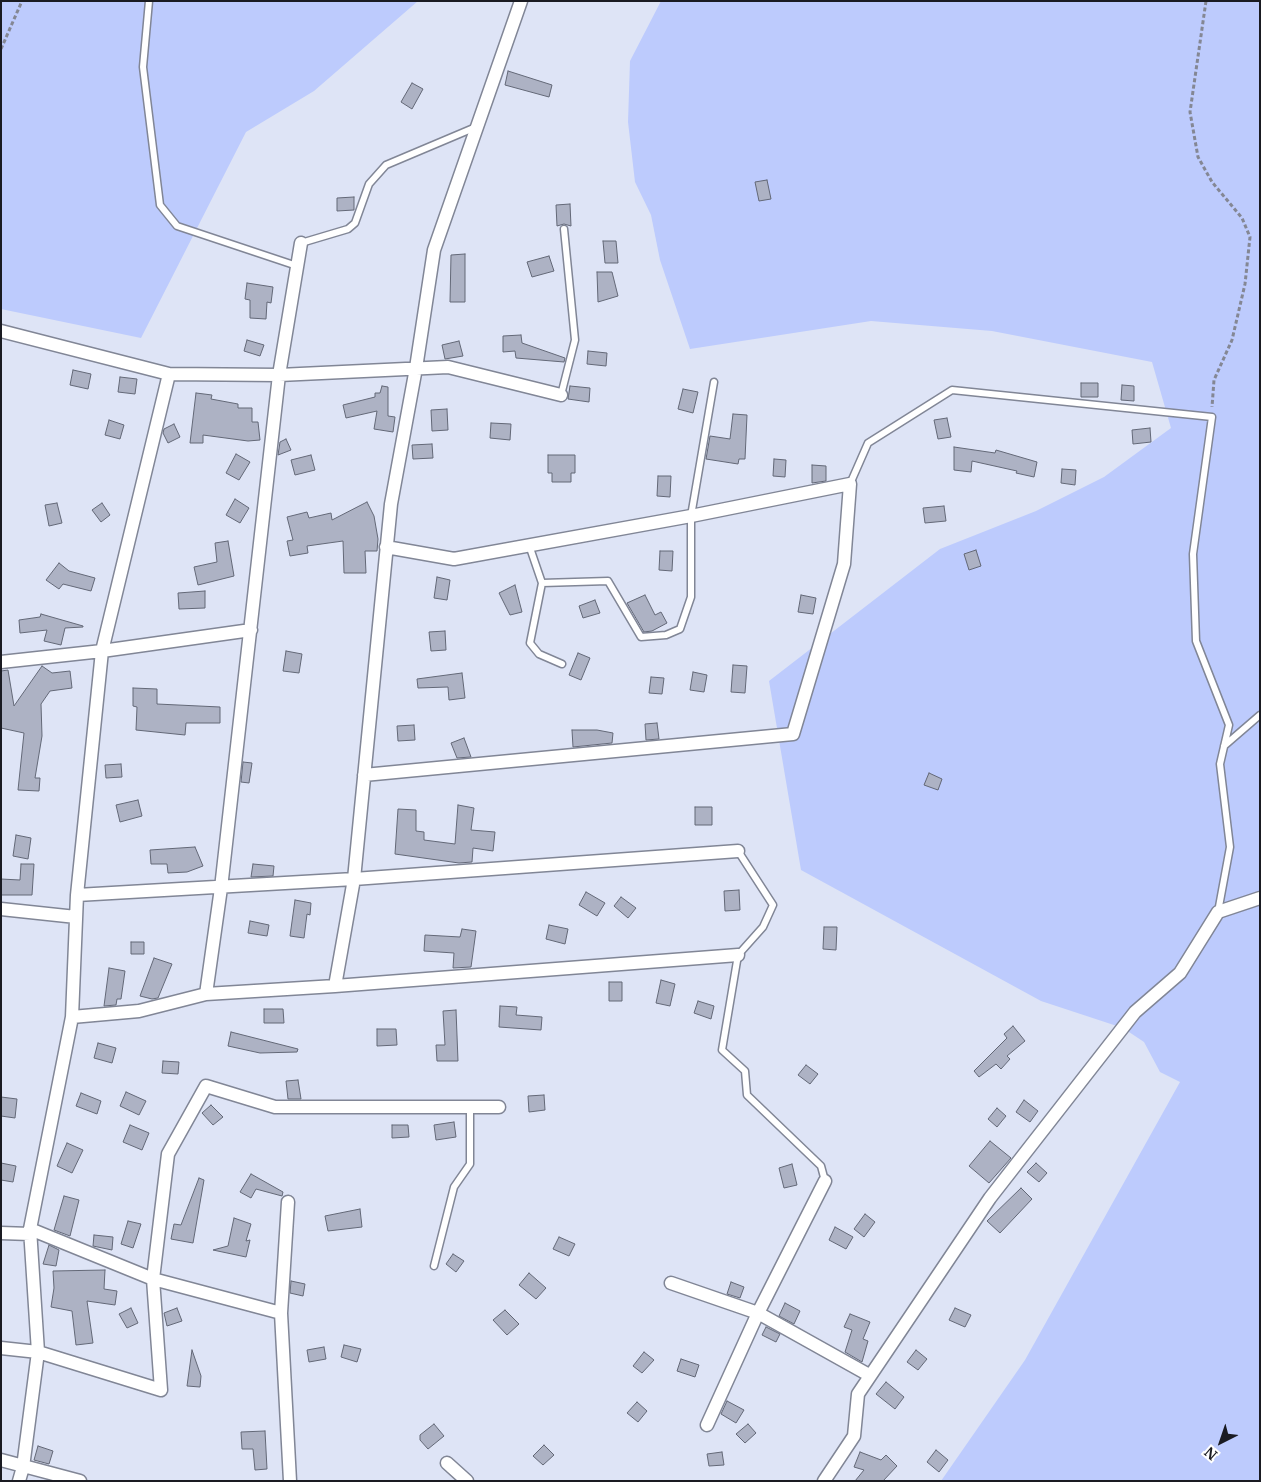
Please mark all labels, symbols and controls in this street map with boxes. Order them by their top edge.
north arrow [1196,1417,1246,1467]
text: N [1201,1443,1221,1464]

